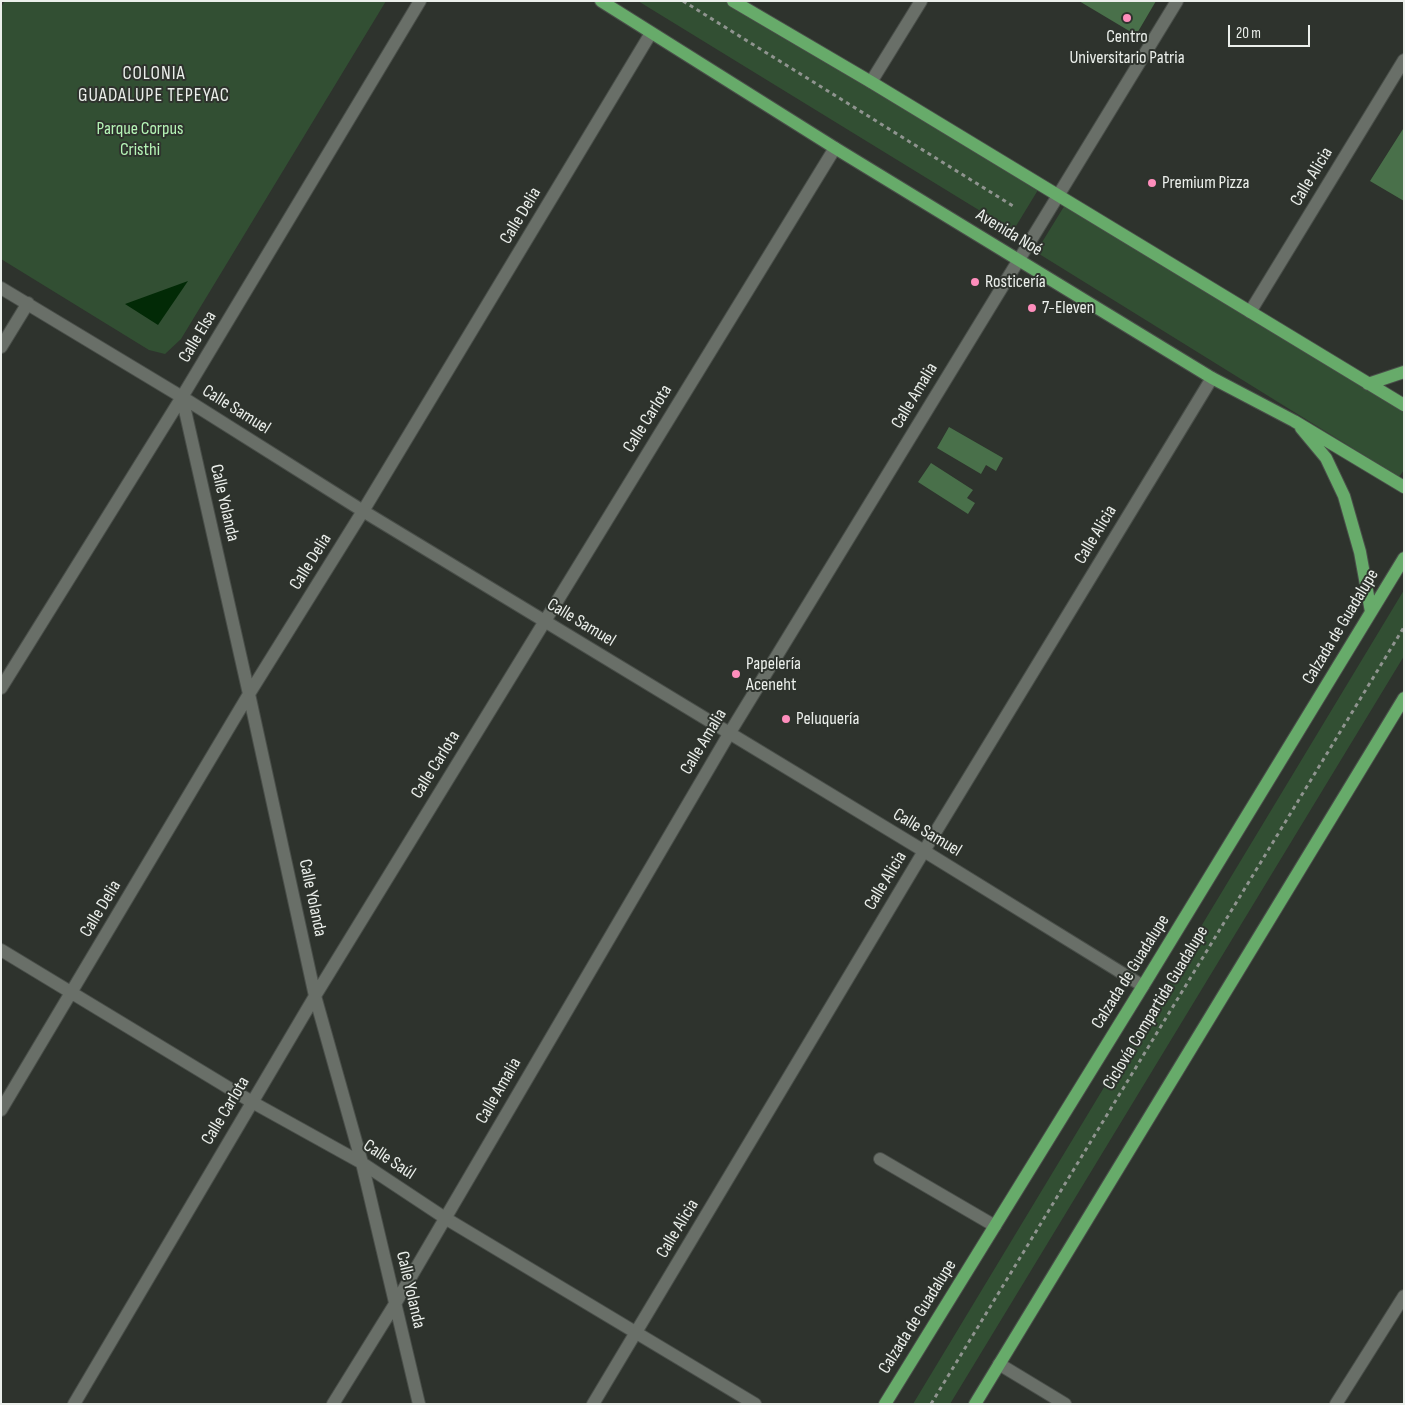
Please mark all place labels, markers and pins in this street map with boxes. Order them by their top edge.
marker: Centro Universitario Patria [1121,12,1133,24]
place label: Centro Universitario Patria [1069,26,1185,68]
place label: Premium Pizza [1162,172,1249,194]
marker: Premium Pizza [1146,177,1158,189]
place label: Rosticería [985,271,1046,293]
marker: Rosticería [969,276,981,288]
place label: 7-Eleven [1042,297,1095,319]
marker: 7-Eleven [1026,302,1038,314]
place label: Papelería Aceneht [746,653,801,696]
marker: Papelería Aceneht [730,668,742,680]
place label: Peluquería [796,708,859,730]
marker: Peluquería [780,713,792,725]

